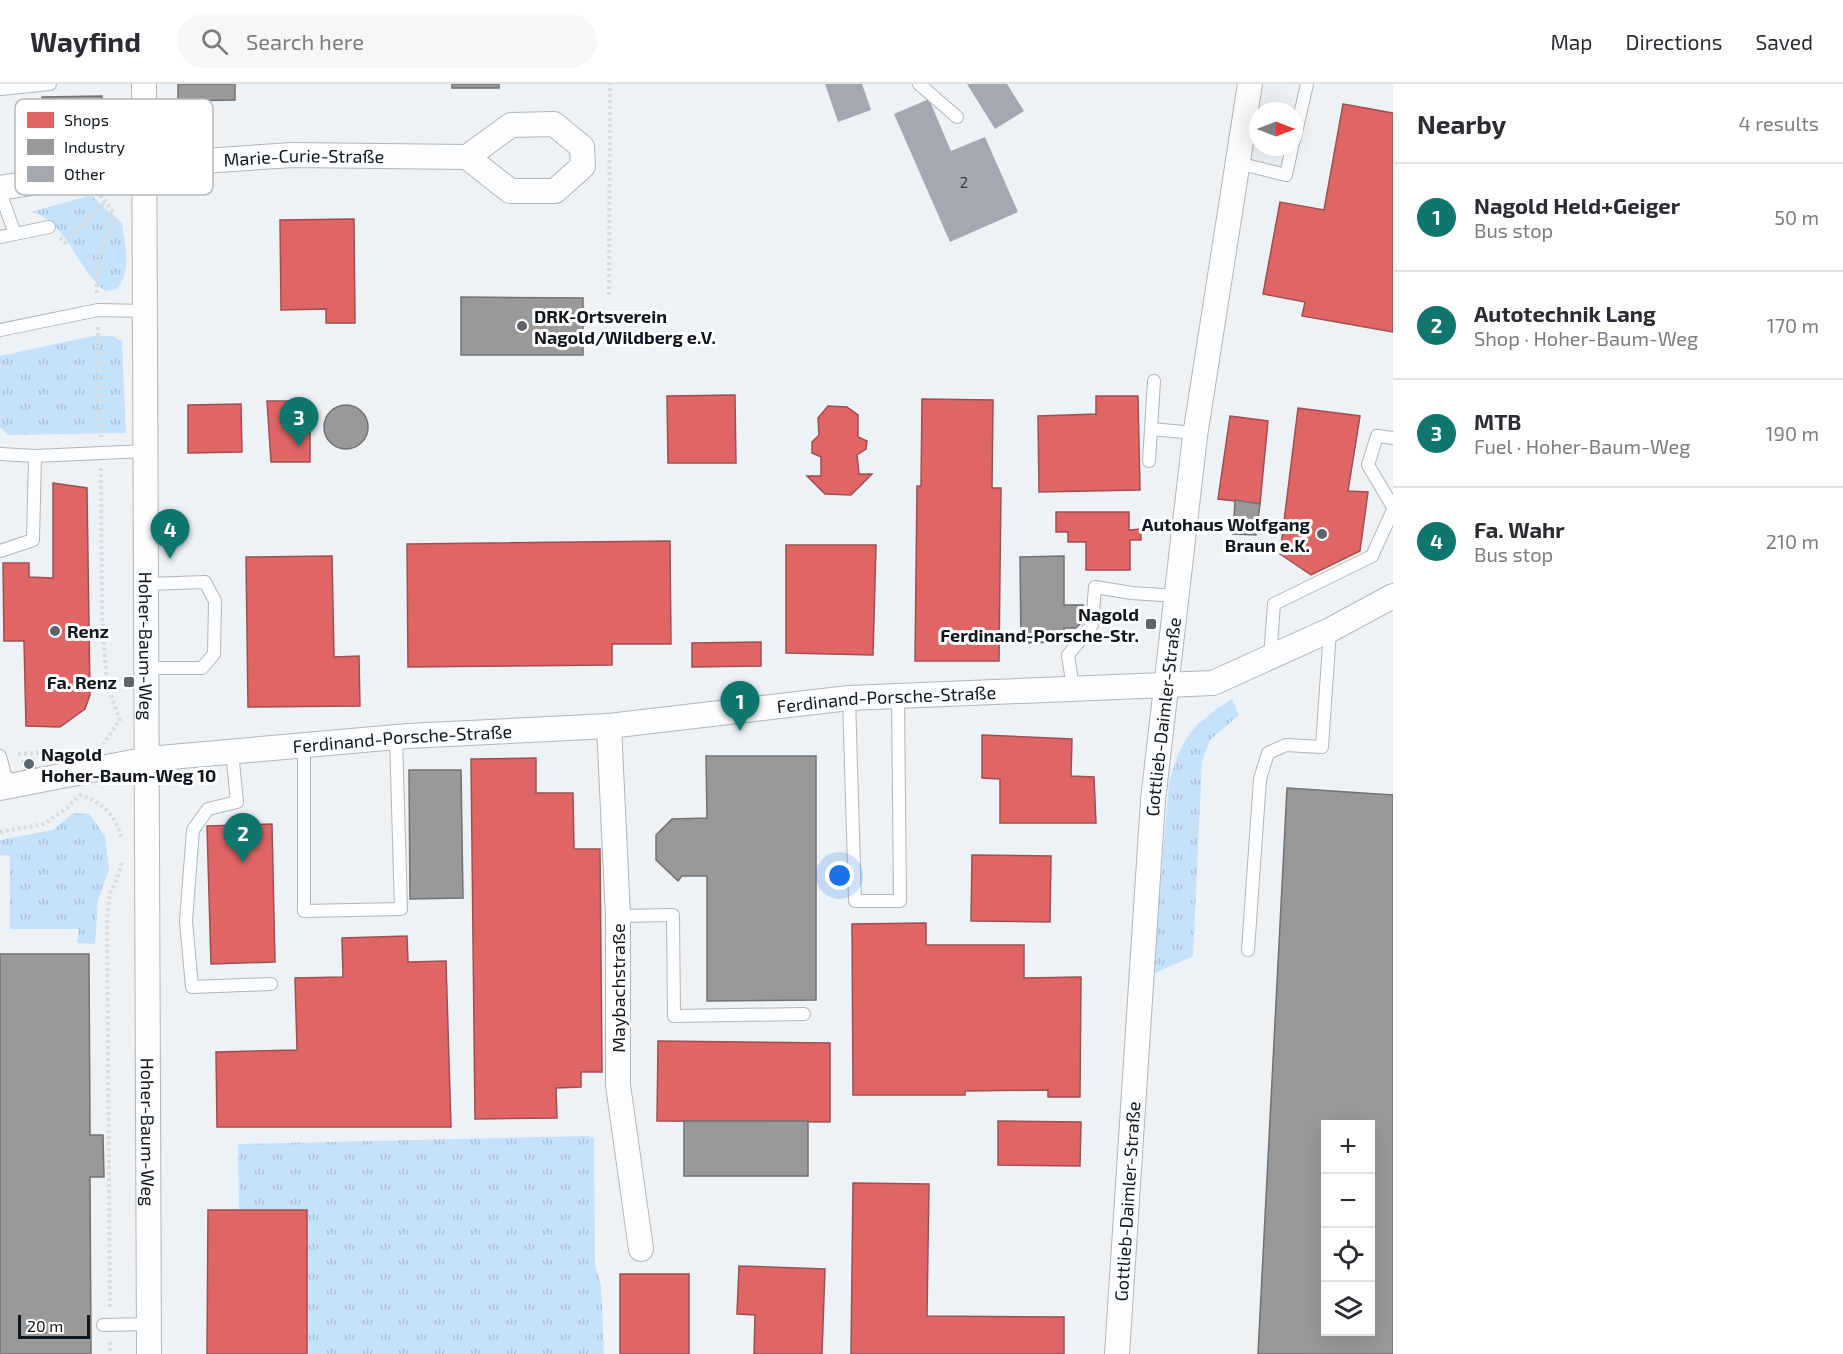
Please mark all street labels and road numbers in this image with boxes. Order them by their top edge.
street label: Marie-Curie-Straße [223,144,384,171]
street label: Hoher-Baum-Weg [135,572,158,720]
street label: Gottlieb-Daimler-Straße [1141,616,1185,817]
street label: Ferdinand-Porsche-Straße [776,681,997,717]
street label: Ferdinand-Porsche-Straße [292,720,513,757]
street label: Maybachstraße [607,923,629,1053]
street label: Hoher-Baum-Weg [137,1058,159,1206]
street label: Gottlieb-Daimler-Straße [1109,1101,1144,1302]

